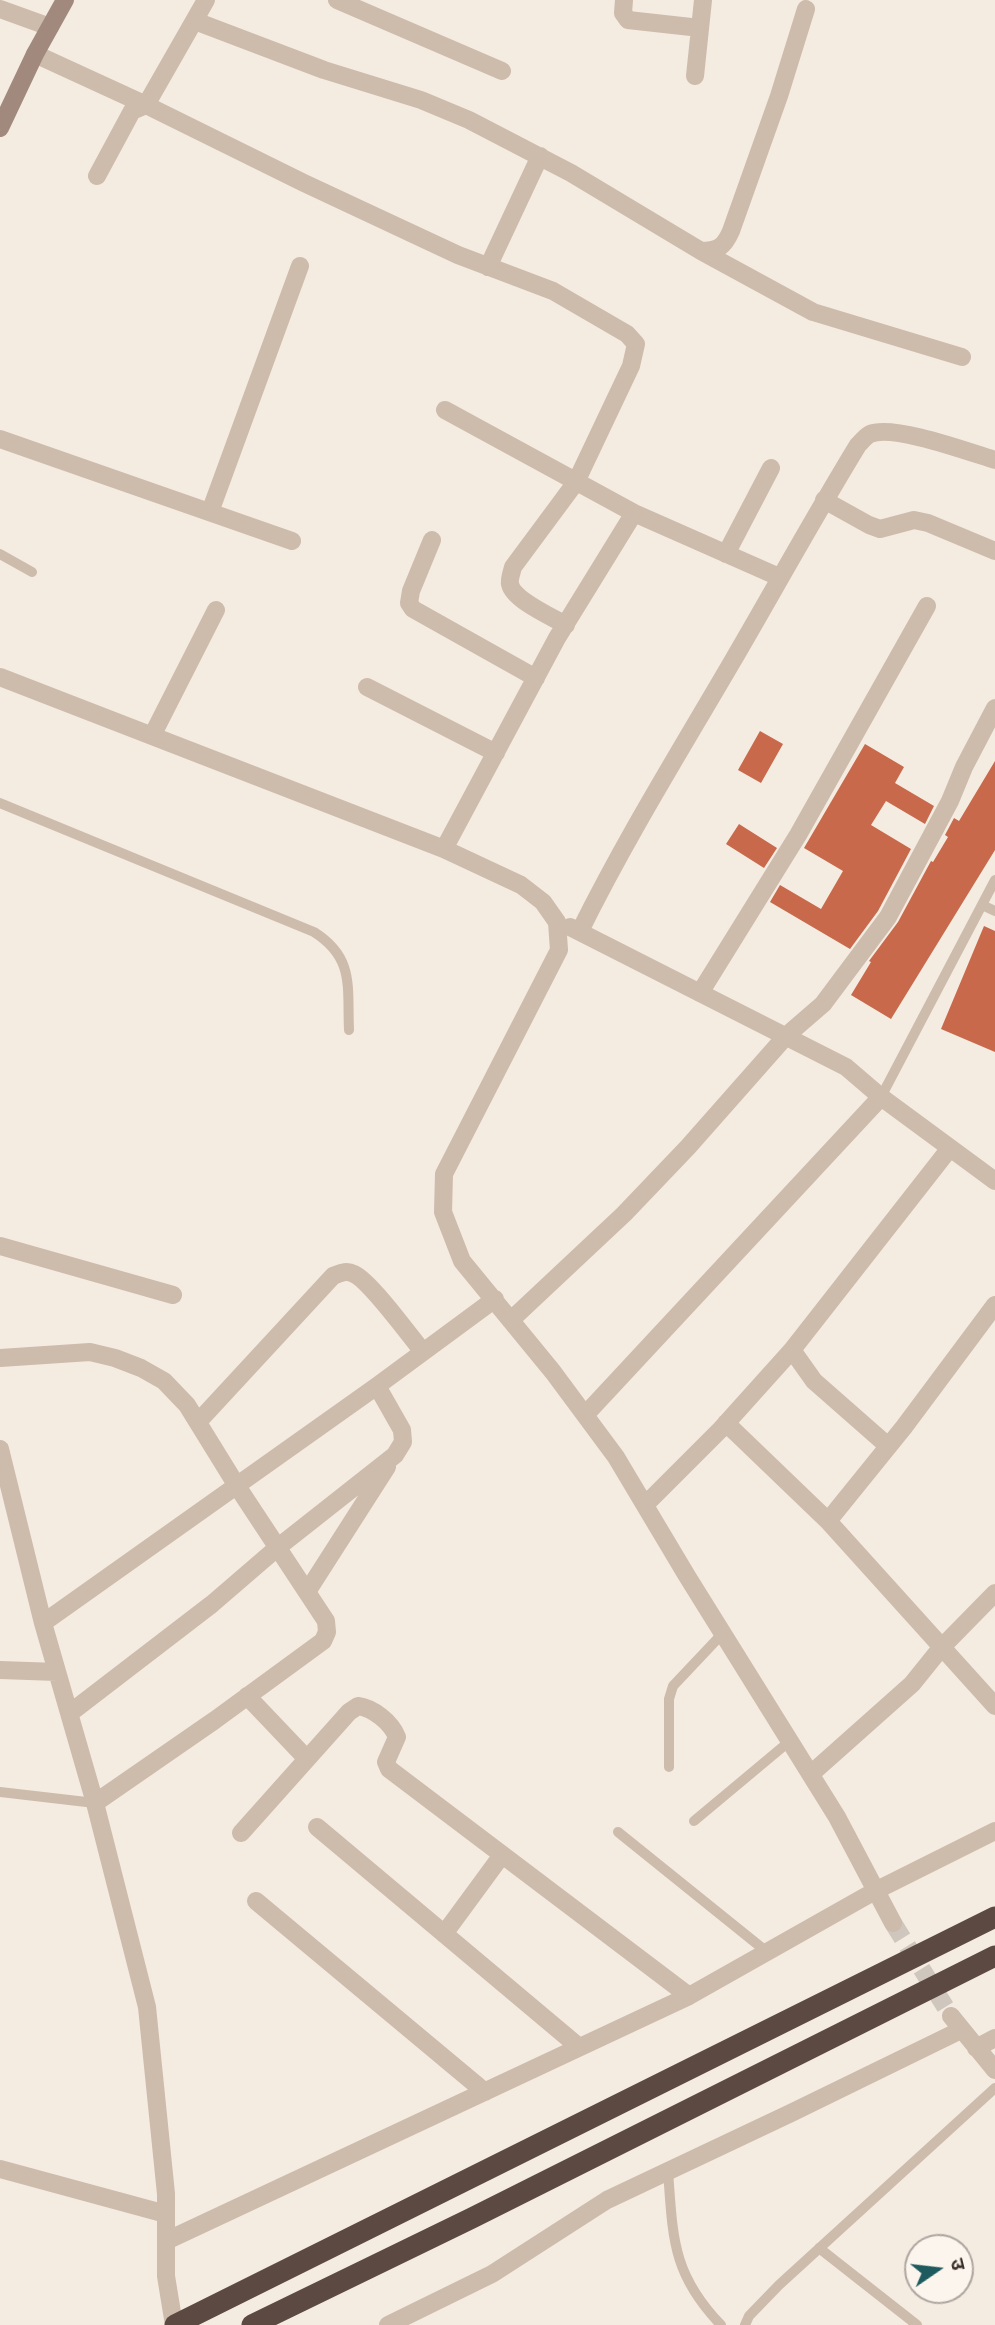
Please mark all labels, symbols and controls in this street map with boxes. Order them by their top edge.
north arrow [904,2234,974,2304]
text: उ [946,2256,969,2272]

